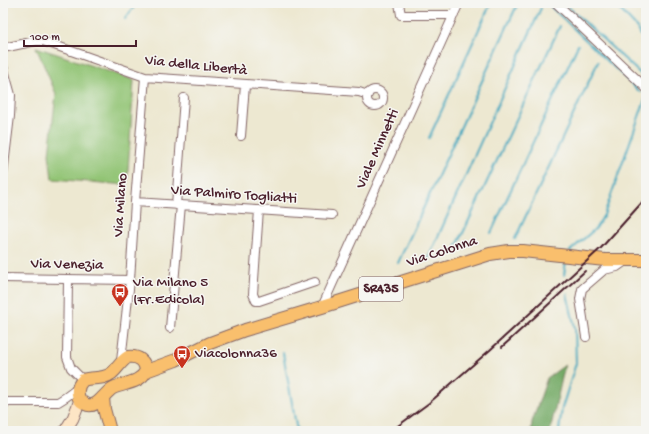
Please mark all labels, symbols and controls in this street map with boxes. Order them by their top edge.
scale bar [24,22,136,48]
text: 100 m [29,31,60,45]
street label: Via della Libertà [143,52,249,80]
street label: Viale Minnetti [352,106,404,193]
street label: Via Milano [110,172,132,238]
street label: Via Palmiro Togliatti [169,182,298,208]
street label: Via Colonna [404,232,480,272]
street label: Via Venezia [30,255,104,275]
place label: Via Milano 5 (Fr.Edicola) [132,274,208,309]
road number: SR435 [359,277,403,301]
bus stop icon: Via Milano 5 (Fr.Edicola) [110,282,130,307]
bus stop icon: Viacolonna36 [172,344,192,369]
place label: Viacolonna36 [194,345,277,363]

